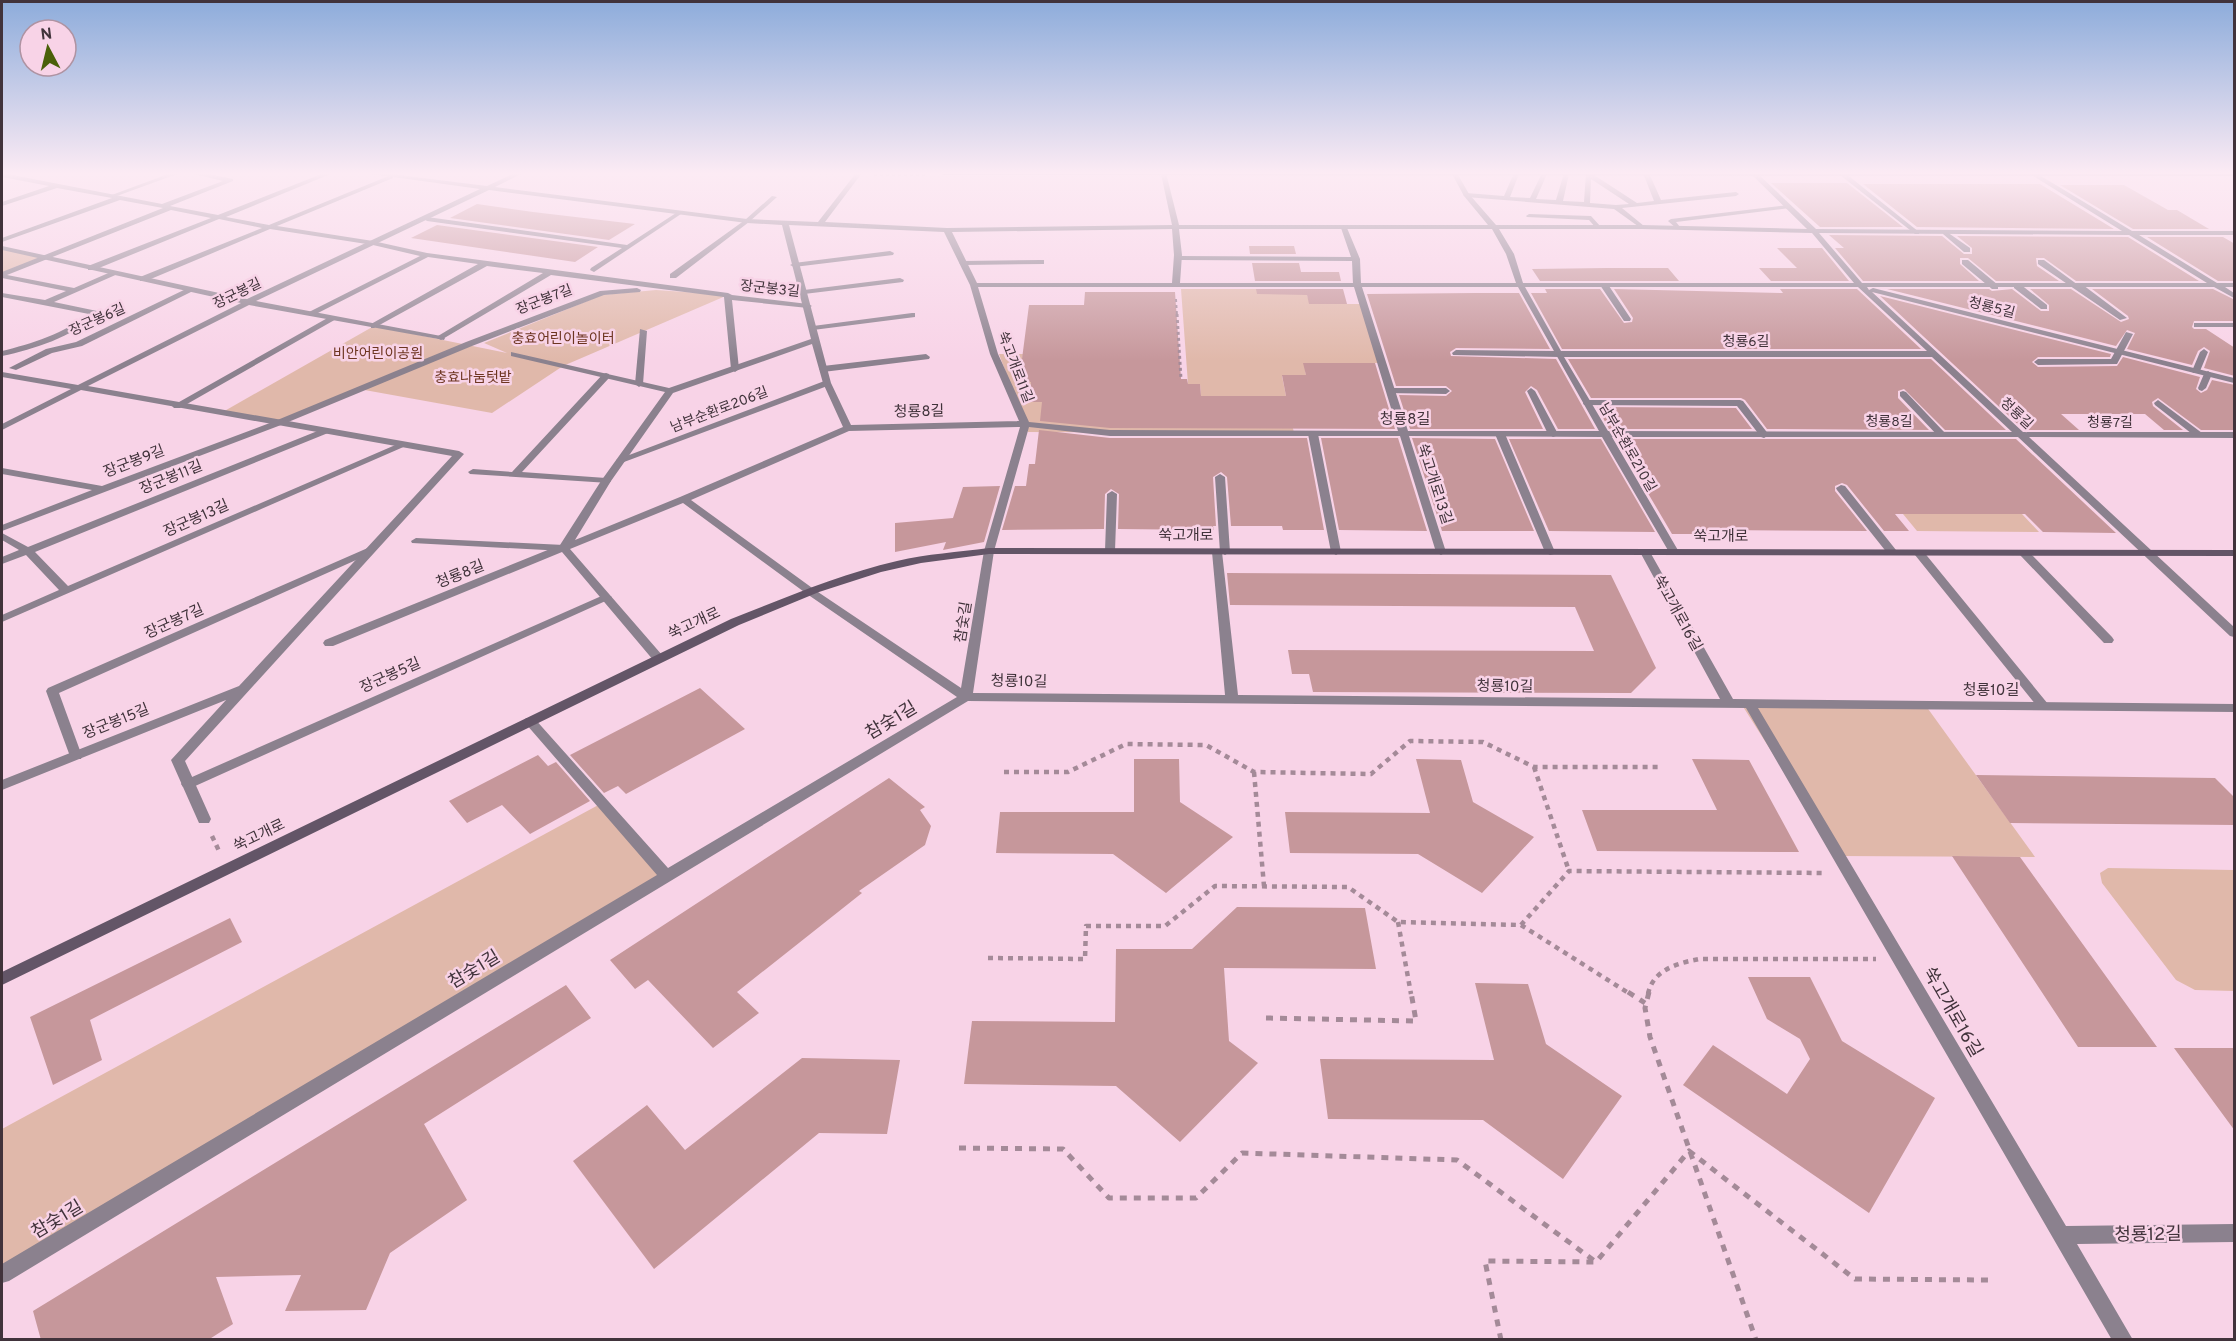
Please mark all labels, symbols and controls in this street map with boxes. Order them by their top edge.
north arrow [18,18,78,78]
text: N [39,24,53,46]
street label: 장군봉길 [211,275,265,313]
street label: 장군봉3길 [739,278,801,301]
street label: 장군봉7길 [514,282,575,319]
street label: 청룡5길 [1967,294,2017,322]
street label: 장군봉6길 [67,300,128,340]
street label: 쑥고개로11길 [993,330,1036,406]
park label: 충효어린이놀이터 [511,331,615,348]
street label: 청룡6길 [1723,334,1770,351]
park label: 비안어린이공원 [333,346,423,363]
park label: 충효나눔텃밭 [434,370,512,387]
street label: 남부순환로206길 [668,383,771,437]
street label: 청룡길 [1996,395,2036,433]
street label: 남부순환로210길 [1594,400,1660,495]
street label: 청룡8길 [894,403,944,422]
street label: 청룡8길 [1380,411,1430,430]
street label: 청룡8길 [1865,414,1913,431]
street label: 청룡7길 [2087,415,2133,432]
street label: 장군봉9길 [101,442,168,483]
street label: 쑥고개로13길 [1412,442,1456,527]
street label: 장군봉11길 [137,457,206,500]
street label: 장군봉13길 [161,496,232,542]
street label: 쑥고개로 [1158,527,1214,546]
street label: 쑥고개로 [1693,528,1749,547]
street label: 청룡8길 [434,557,488,594]
street label: 쑥고개로16길 [1648,573,1705,655]
street label: 참숯길 [952,600,977,644]
street label: 장군봉7길 [142,601,207,644]
street label: 쑥고개로 [666,604,724,645]
street label: 장군봉5길 [357,655,424,698]
street label: 청룡10길 [990,673,1047,692]
street label: 청룡10길 [1476,678,1533,697]
street label: 청룡10길 [1963,682,2019,701]
street label: 참숯1길 [862,697,922,746]
street label: 장군봉15길 [80,700,153,744]
street label: 쑥고개로 [231,816,289,857]
street label: 참숯1길 [445,946,505,995]
street label: 쑥고개로16길 [1917,964,1987,1062]
street label: 참숯1길 [28,1196,88,1245]
street label: 청룡12길 [2114,1223,2182,1248]

